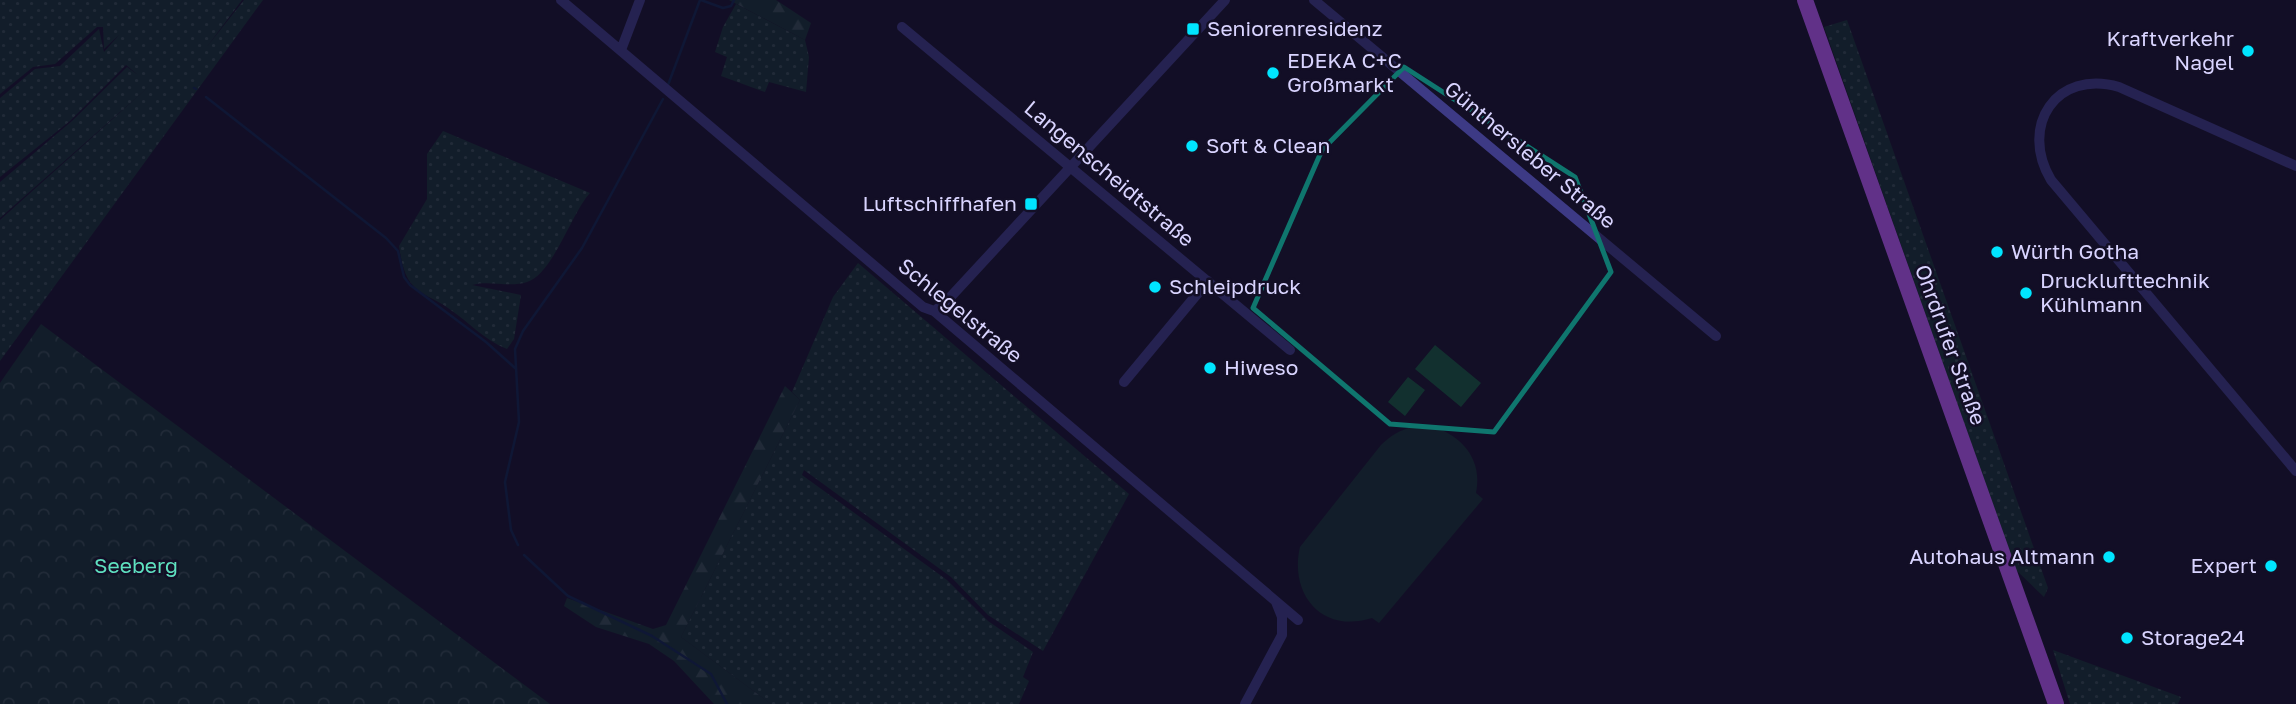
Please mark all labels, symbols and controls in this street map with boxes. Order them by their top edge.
place label: Seniorenresidenz [1207,15,1382,41]
marker: Seniorenresidenz [1185,21,1201,37]
place label: Kraftverkehr Nagel [2107,25,2234,75]
marker: Kraftverkehr Nagel [2240,43,2256,59]
place label: EDEKA C+C Großmarkt [1287,47,1402,97]
marker: EDEKA C+C Großmarkt [1265,65,1281,81]
street label: Günthersleber Straße [1440,75,1622,234]
street label: Langenscheidtstraße [1020,95,1200,252]
place label: Soft & Clean [1206,132,1330,158]
marker: Soft & Clean [1184,138,1200,154]
place label: Luftschiffhafen [862,190,1017,216]
marker: Luftschiffhafen [1023,196,1039,212]
place label: Würth Gotha [2011,238,2139,264]
marker: Würth Gotha [1989,244,2005,260]
street label: Schlegelstraße [893,252,1028,368]
street label: Ohrdrufer Straße [1910,261,1992,428]
place label: Drucklufttechnik Kühlmann [2040,267,2210,317]
place label: Schleipdruck [1169,273,1301,299]
marker: Schleipdruck [1147,279,1163,295]
marker: Drucklufttechnik Kühlmann [2018,285,2034,301]
place label: Hiweso [1224,354,1298,380]
marker: Hiweso [1202,360,1218,376]
place label: Autohaus Altmann [1909,543,2095,569]
marker: Autohaus Altmann [2101,549,2117,565]
park label: Seeberg [94,552,178,578]
place label: Expert [2191,552,2257,578]
marker: Expert [2263,558,2279,574]
place label: Storage24 [2141,624,2245,650]
marker: Storage24 [2119,630,2135,646]

